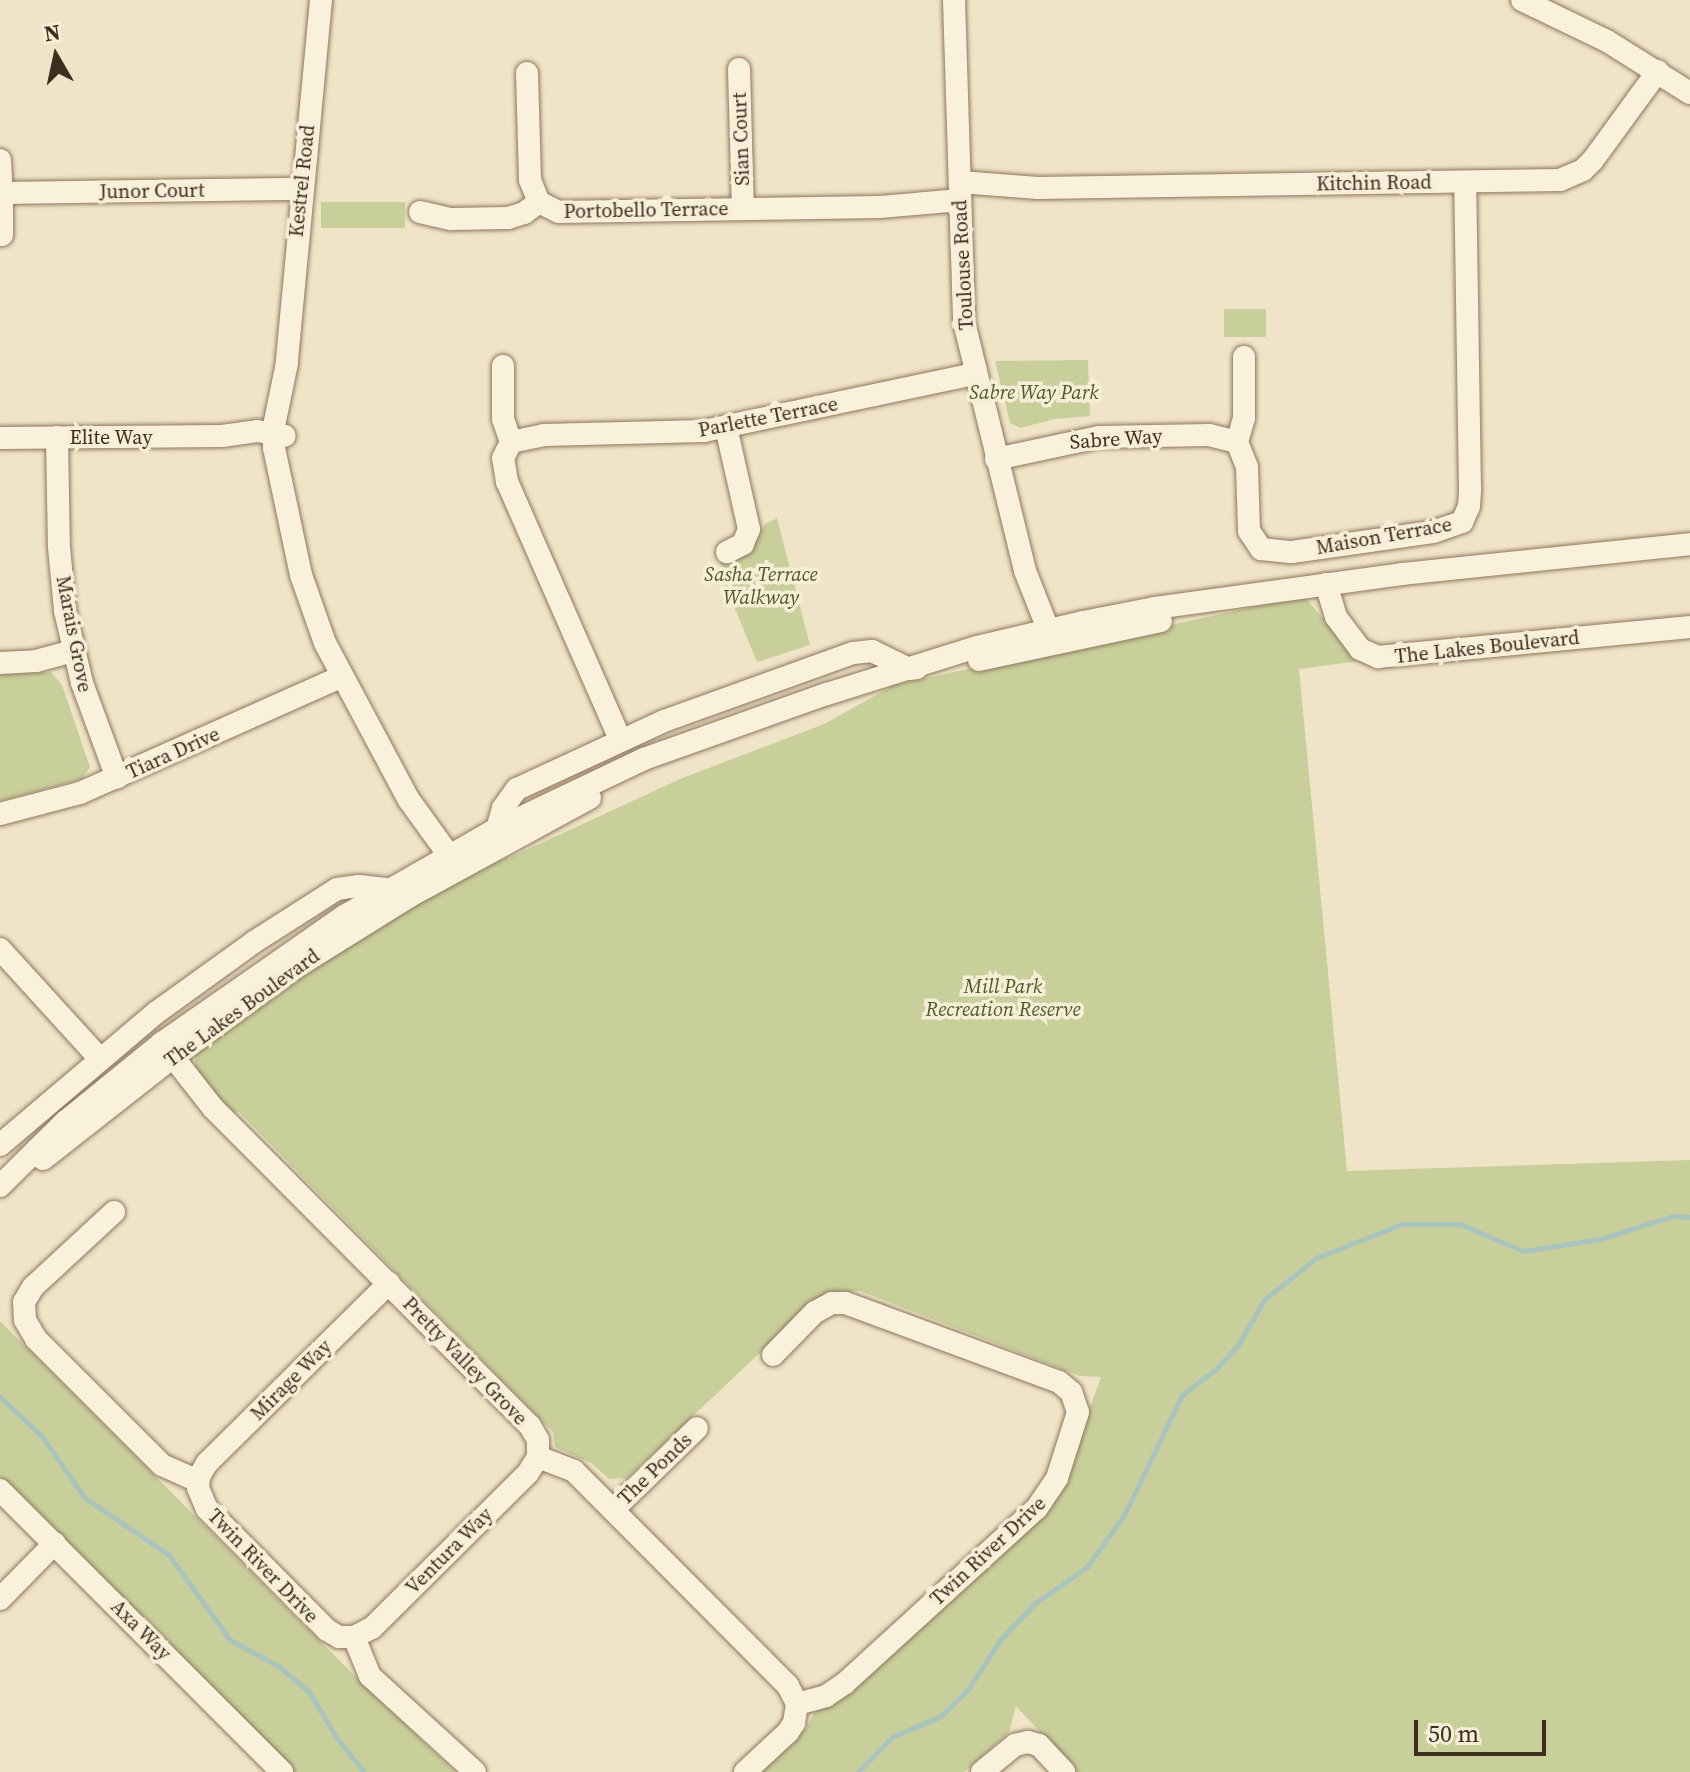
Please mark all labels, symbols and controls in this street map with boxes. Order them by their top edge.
north arrow [16,16,96,96]
text: N [42,16,63,48]
street label: Sian Court [727,92,755,186]
street label: Kestrel Road [284,124,320,238]
street label: Kitchin Road [1316,170,1432,196]
street label: Junor Court [99,178,205,204]
street label: Portobello Terrace [563,197,729,223]
street label: Toulouse Road [948,199,978,331]
park label: Sabre Way Park [969,380,1099,404]
street label: Parlette Terrace [696,392,840,442]
street label: Sabre Way [1069,424,1163,454]
street label: Elite Way [69,425,153,449]
street label: Maison Terrace [1314,512,1454,560]
park label: Sasha Terrace Walkway [704,562,818,609]
street label: Marais Grove [51,574,97,694]
street label: The Lakes Boulevard [1393,625,1581,669]
street label: Tiara Drive [123,722,223,784]
street label: The Lakes Boulevard [160,944,324,1072]
park label: Mill Park Recreation Reserve [925,974,1081,1021]
street label: Pretty Valley Grove [397,1292,533,1430]
street label: Mirage Way [245,1334,337,1426]
street label: The Ponds [613,1428,697,1510]
street label: Twin River Drive [925,1491,1051,1611]
street label: Ventura Way [400,1502,498,1600]
street label: Twin River Drive [203,1504,323,1628]
street label: Axa Way [105,1594,177,1666]
scale bar [1418,1704,1550,1754]
text: 50 m [1428,1717,1479,1750]

